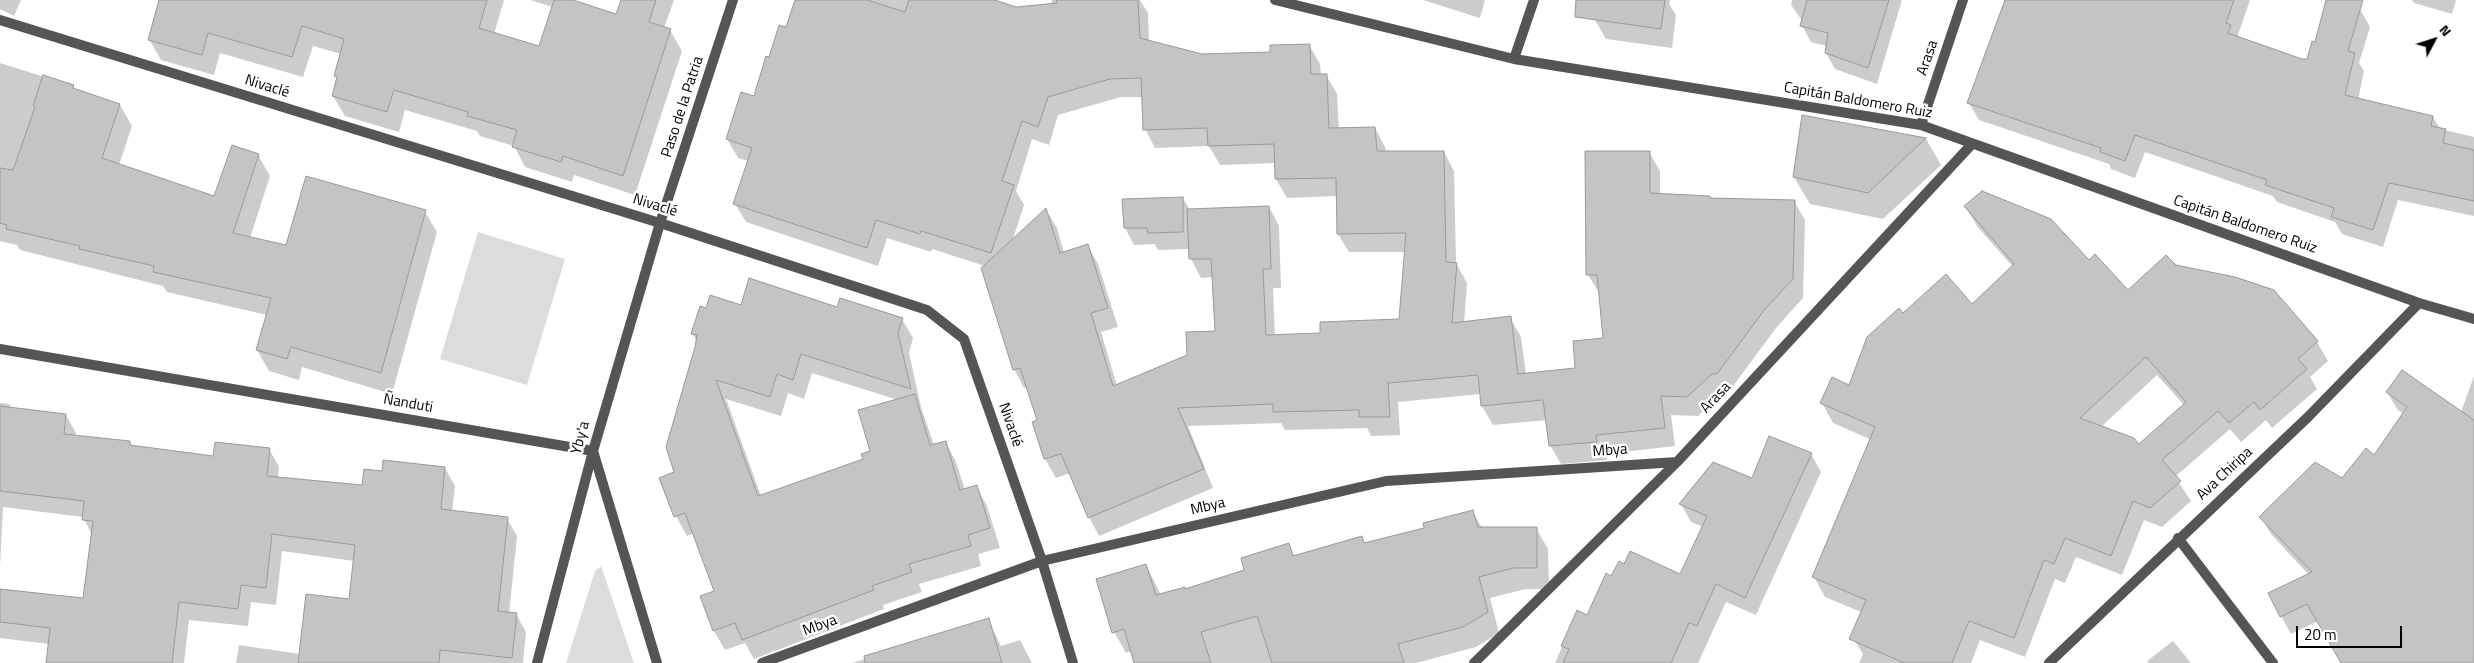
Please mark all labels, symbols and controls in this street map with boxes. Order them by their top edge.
north arrow [2409,15,2459,65]
text: N [2435,20,2457,40]
street label: Arasa [1914,38,1942,78]
street label: Paso de la Patria [658,54,708,160]
street label: Nivaclé [243,72,291,102]
street label: Capitán Baldomero Ruiz [1782,79,1934,123]
street label: Nivaclé [631,191,679,221]
street label: Capitán Baldomero Ruiz [2171,192,2319,258]
street label: Arasa [1697,379,1735,417]
street label: Ñanduti [382,391,434,417]
street label: Nivaclé [994,401,1026,449]
street label: Yby'a [568,419,594,457]
street label: Mbya [1592,441,1628,461]
street label: Ava Chiripa [2193,444,2257,504]
street label: Mbya [1189,494,1227,520]
street label: Mbya [800,612,840,640]
scale bar [2299,616,2405,648]
text: 20 m [2304,623,2337,646]

